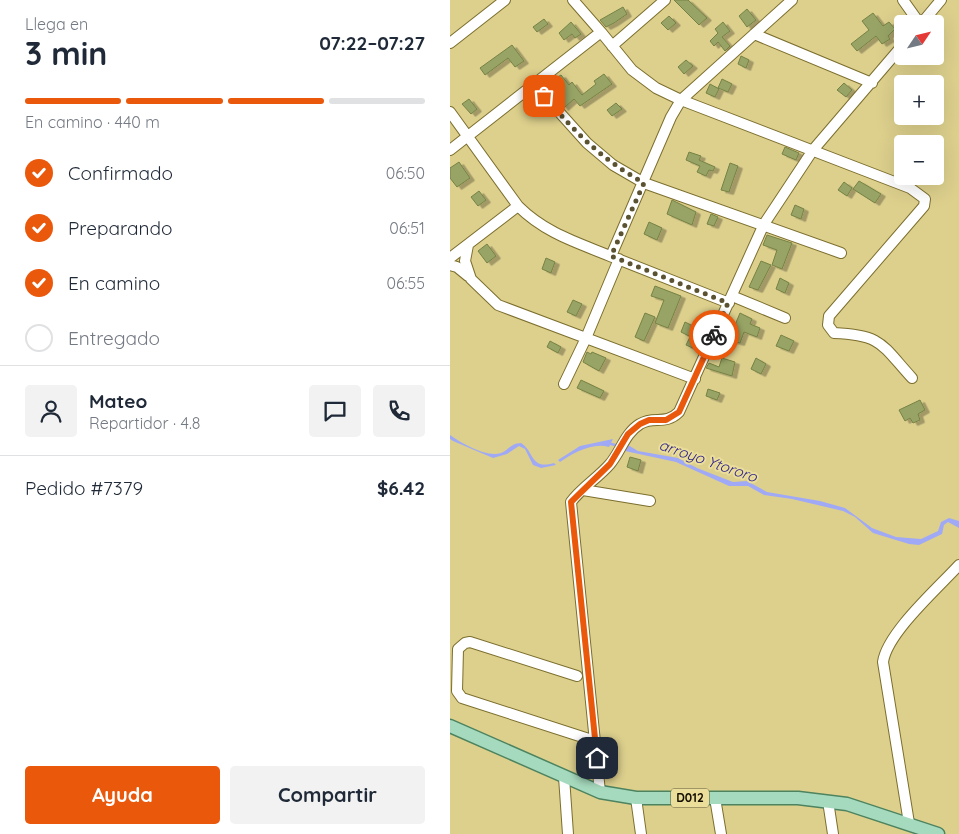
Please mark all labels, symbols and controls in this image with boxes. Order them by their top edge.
text: Llega en [25,14,88,34]
north arrow [894,15,944,65]
map controls [894,15,944,185]
text: 07:22–07:27 [319,31,425,55]
text: 3 min [25,33,107,73]
pin [523,75,565,117]
button: + [894,75,944,125]
icon: bag [530,82,558,110]
text: En camino · 440 m [25,112,160,132]
button: − [894,135,944,185]
icon: check [25,159,53,187]
text: Confirmado [68,161,173,185]
text: 06:50 [386,163,425,183]
icon: check [25,214,53,242]
text: Preparando [68,216,173,240]
text: 06:51 [389,218,425,238]
icon: check [25,269,53,297]
text: En camino [68,271,160,295]
text: 06:55 [386,273,425,293]
courier [689,310,739,360]
icon: bike [700,321,728,349]
text: Entregado [68,326,160,350]
button: person [25,385,77,437]
button: chat [309,385,361,437]
button: phone [373,385,425,437]
text: Mateo [89,389,147,413]
text: Repartidor · 4.8 [89,413,200,433]
water label: arroyo Ytororo [657,435,761,486]
text: Pedido #7379 [25,476,143,500]
text: $6.42 [377,476,425,500]
pin [576,737,618,779]
icon: home [583,744,611,772]
button: Ayuda [25,766,220,824]
button: Compartir [230,766,425,824]
road number: D012 [671,788,709,808]

